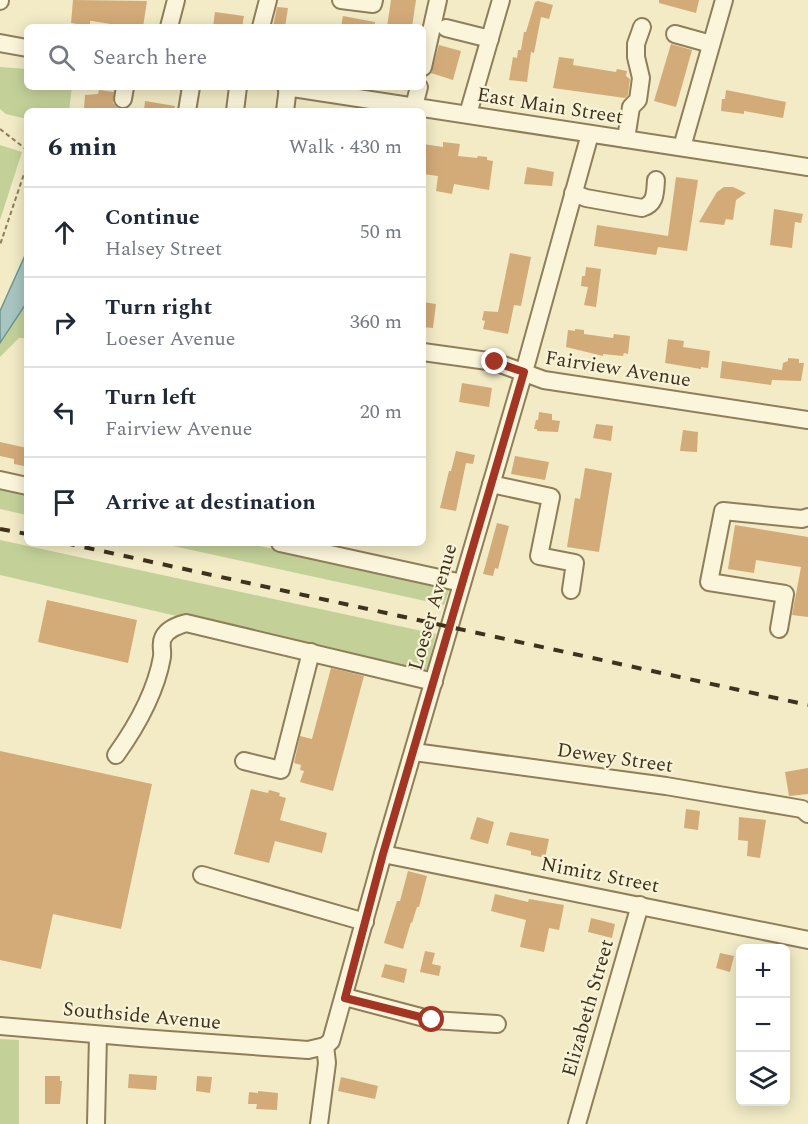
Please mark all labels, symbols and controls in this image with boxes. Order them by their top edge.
search box [24,24,426,90]
icon: search [45,41,78,74]
text: Search here [93,41,207,74]
street label: East Main Street [475,80,625,132]
text: 6 min [48,127,117,167]
text: Walk · 430 m [289,132,402,162]
text: Continue [105,201,200,234]
icon: ahead [48,216,81,249]
text: 50 m [360,217,402,247]
text: Halsey Street [105,234,222,264]
text: Turn right [105,291,212,324]
icon: right [48,306,81,339]
text: 360 m [350,307,402,337]
text: Loeser Avenue [105,324,236,354]
street label: Fairview Avenue [543,343,693,395]
route end [481,348,507,374]
text: Turn left [105,381,197,414]
icon: left [48,396,81,429]
text: 20 m [360,397,402,427]
text: Fairview Avenue [105,414,252,444]
icon: arrive [48,486,81,519]
text: Arrive at destination [105,486,316,519]
street label: Loeser Avenue [401,540,465,674]
street label: Dewey Street [555,735,675,781]
street label: Nimitz Street [538,849,662,901]
street label: Elizabeth Street [554,936,622,1080]
map controls [736,944,790,1106]
button: + [736,944,790,998]
street label: Southside Avenue [62,994,222,1038]
button: − [736,998,790,1052]
route start [418,1006,444,1032]
button: layers [736,1052,790,1106]

